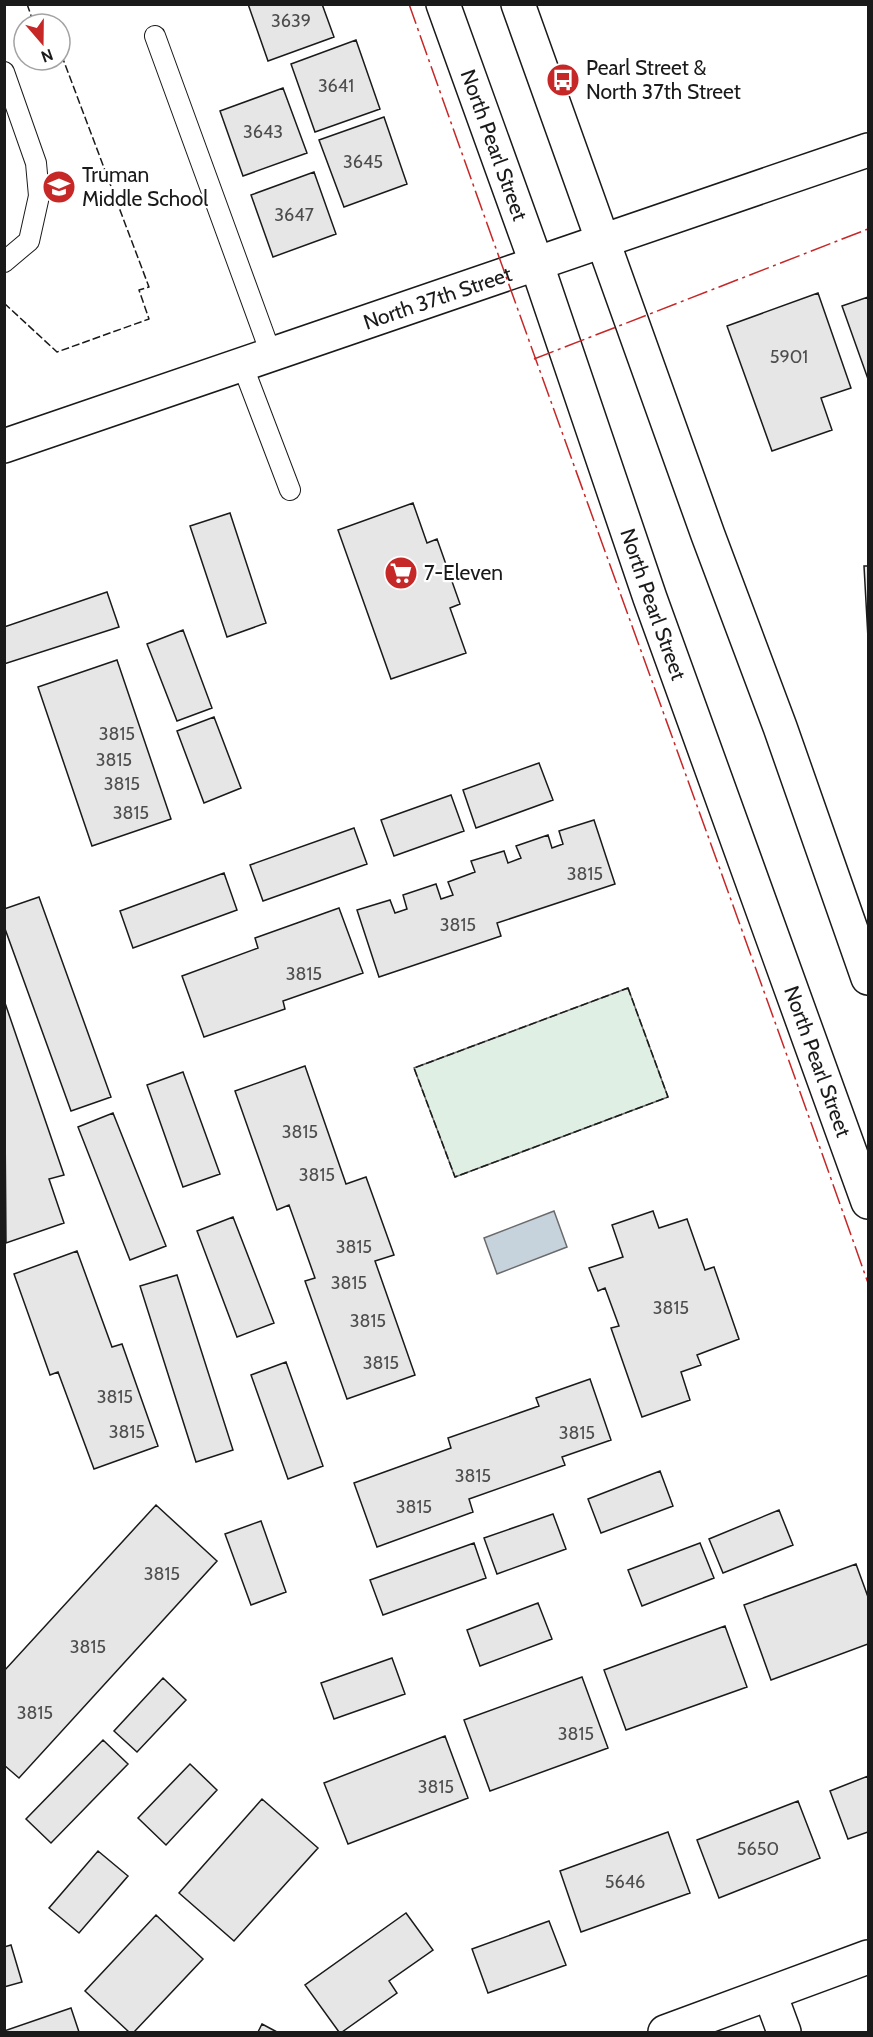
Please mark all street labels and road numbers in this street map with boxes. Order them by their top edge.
street label: North Pearl Street [456,66,533,224]
street label: North 37th Street [360,261,515,335]
street label: North Pearl Street [615,525,692,683]
street label: North Pearl Street [779,983,857,1140]

